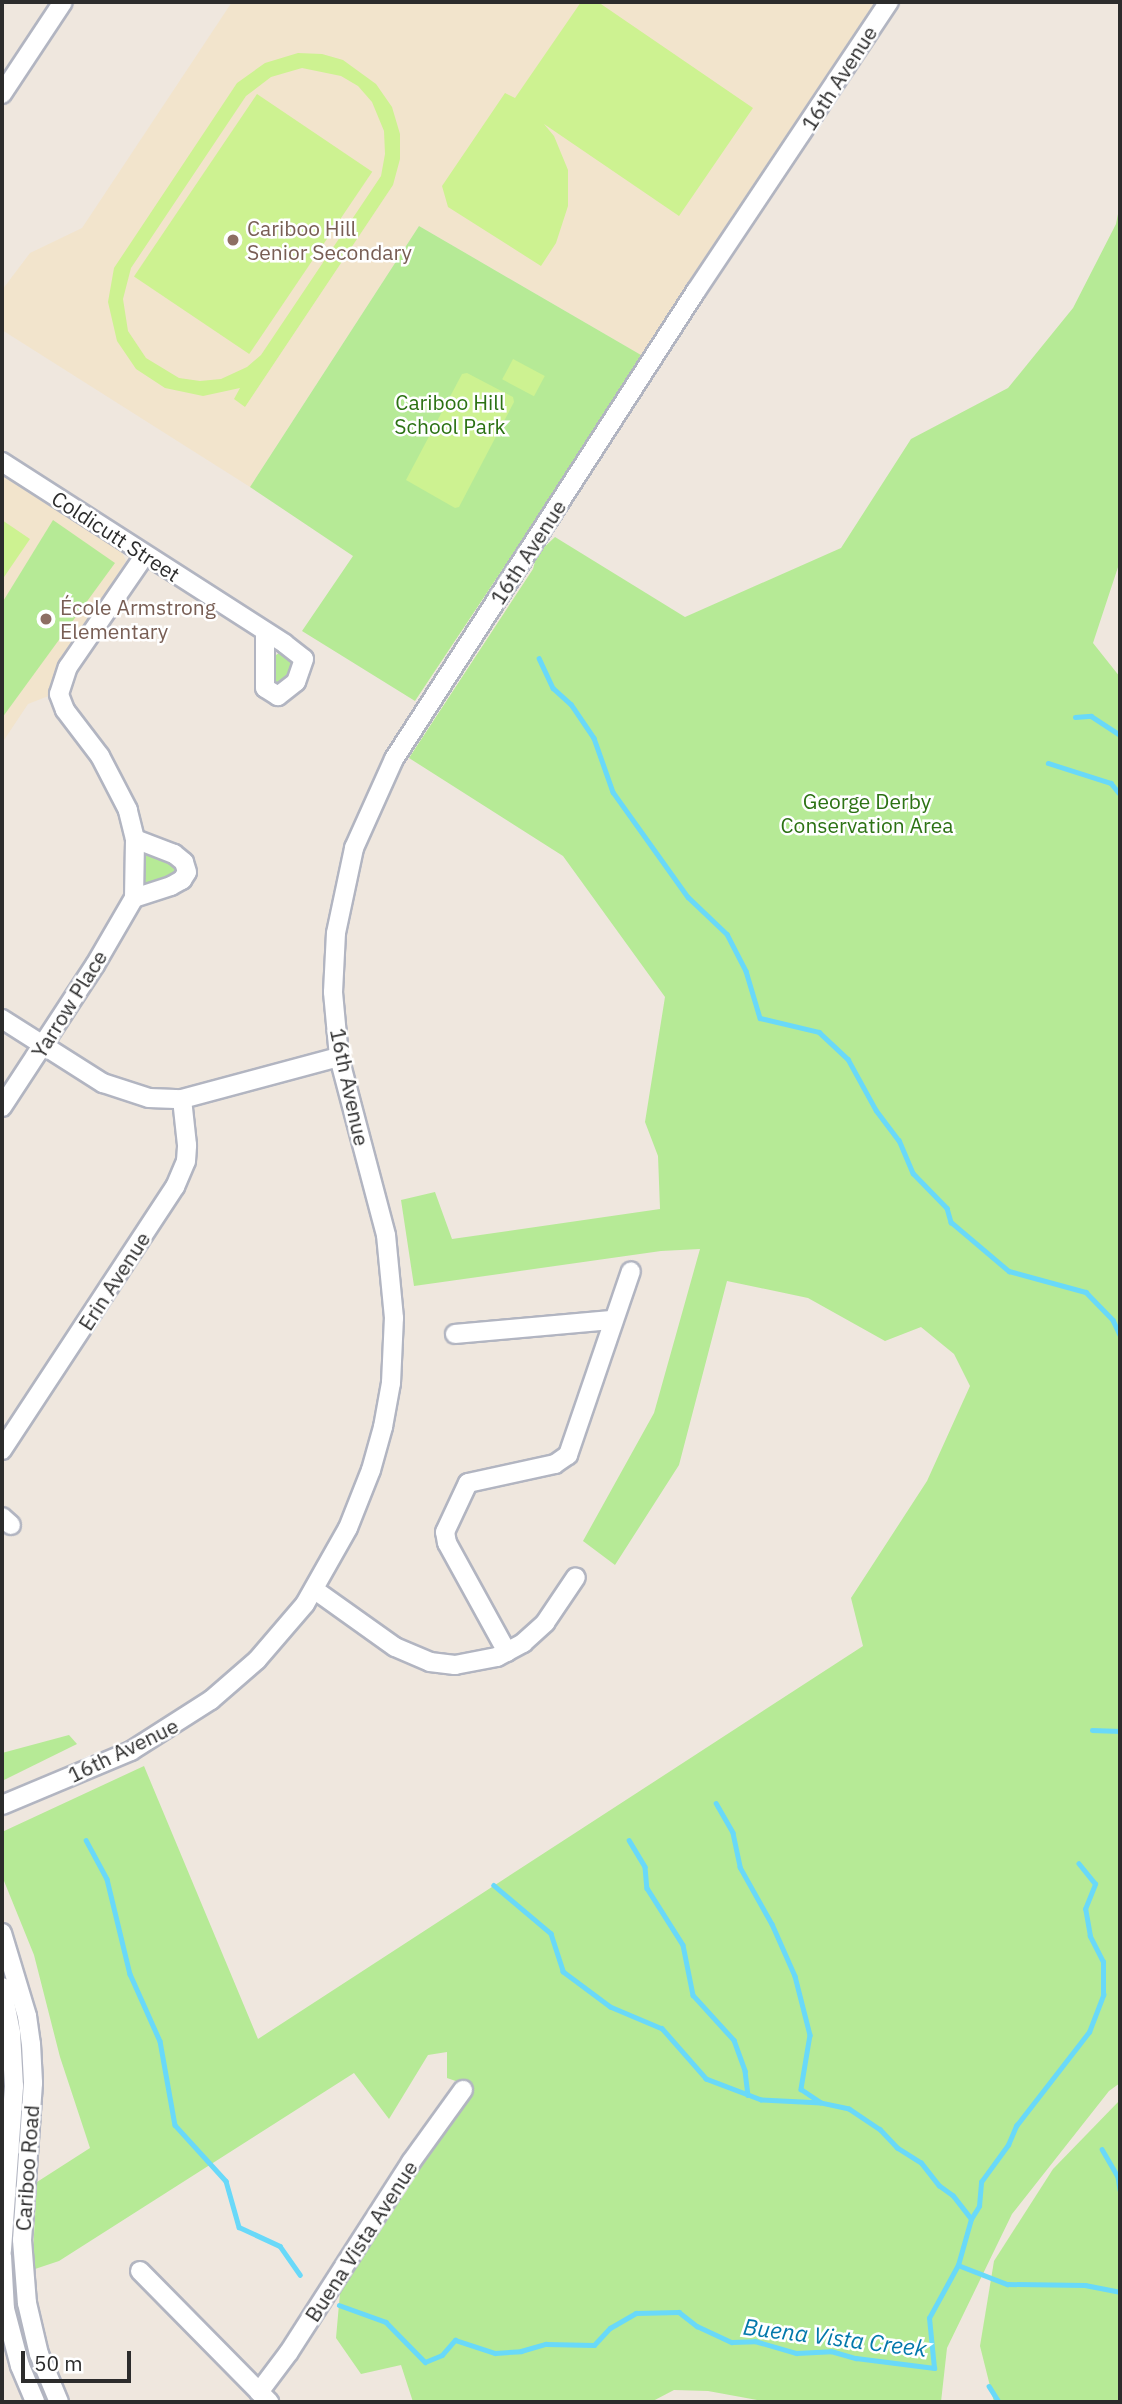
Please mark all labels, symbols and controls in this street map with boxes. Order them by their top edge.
street label: 16th Avenue [796,21,882,135]
place label: Cariboo Hill Senior Secondary [247,215,412,265]
marker: Cariboo Hill Senior Secondary [225,232,241,248]
park label: Cariboo Hill School Park [394,389,506,439]
street label: Coldicutt Street [47,485,185,587]
street label: 16th Avenue [485,495,571,609]
place label: École Armstrong Elementary [60,594,216,644]
marker: École Armstrong Elementary [38,611,54,627]
park label: George Derby Conservation Area [781,788,953,838]
street label: Yarrow Place [26,945,112,1063]
street label: 16th Avenue [325,1026,375,1148]
street label: Erin Avenue [73,1227,155,1335]
street label: 16th Avenue [64,1712,182,1788]
street label: Cariboo Road [10,2104,44,2232]
street label: Buena Vista Avenue [299,2156,423,2326]
water label: Buena Vista Creek [742,2312,928,2362]
scale bar [24,2338,135,2382]
text: 50 m [34,2349,83,2377]

